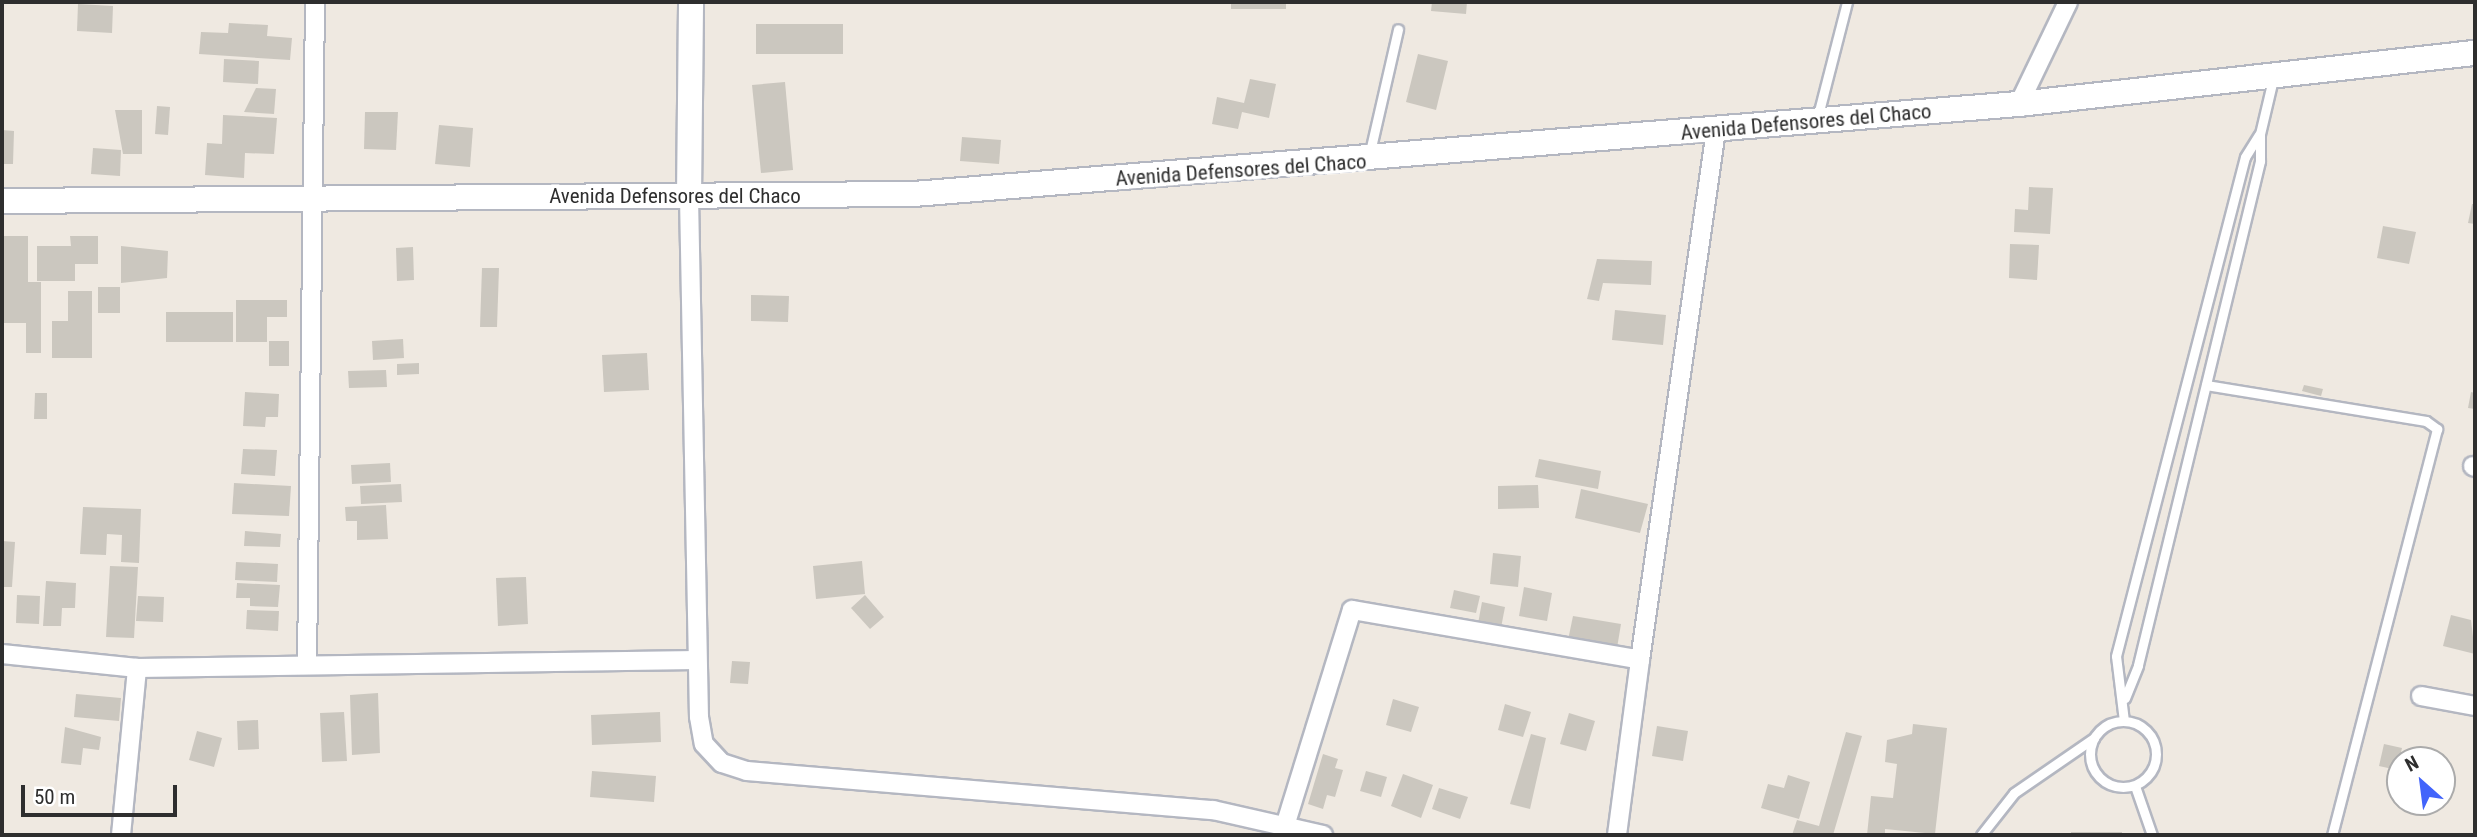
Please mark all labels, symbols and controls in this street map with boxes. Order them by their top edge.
street label: Avenida Defensores del Chaco [1680,98,1932,146]
street label: Avenida Defensores del Chaco [1115,149,1367,191]
street label: Avenida Defensores del Chaco [549,183,801,209]
north arrow [2386,746,2456,816]
text: N [2401,751,2422,777]
scale bar [24,770,180,814]
text: 50 m [34,785,75,809]

